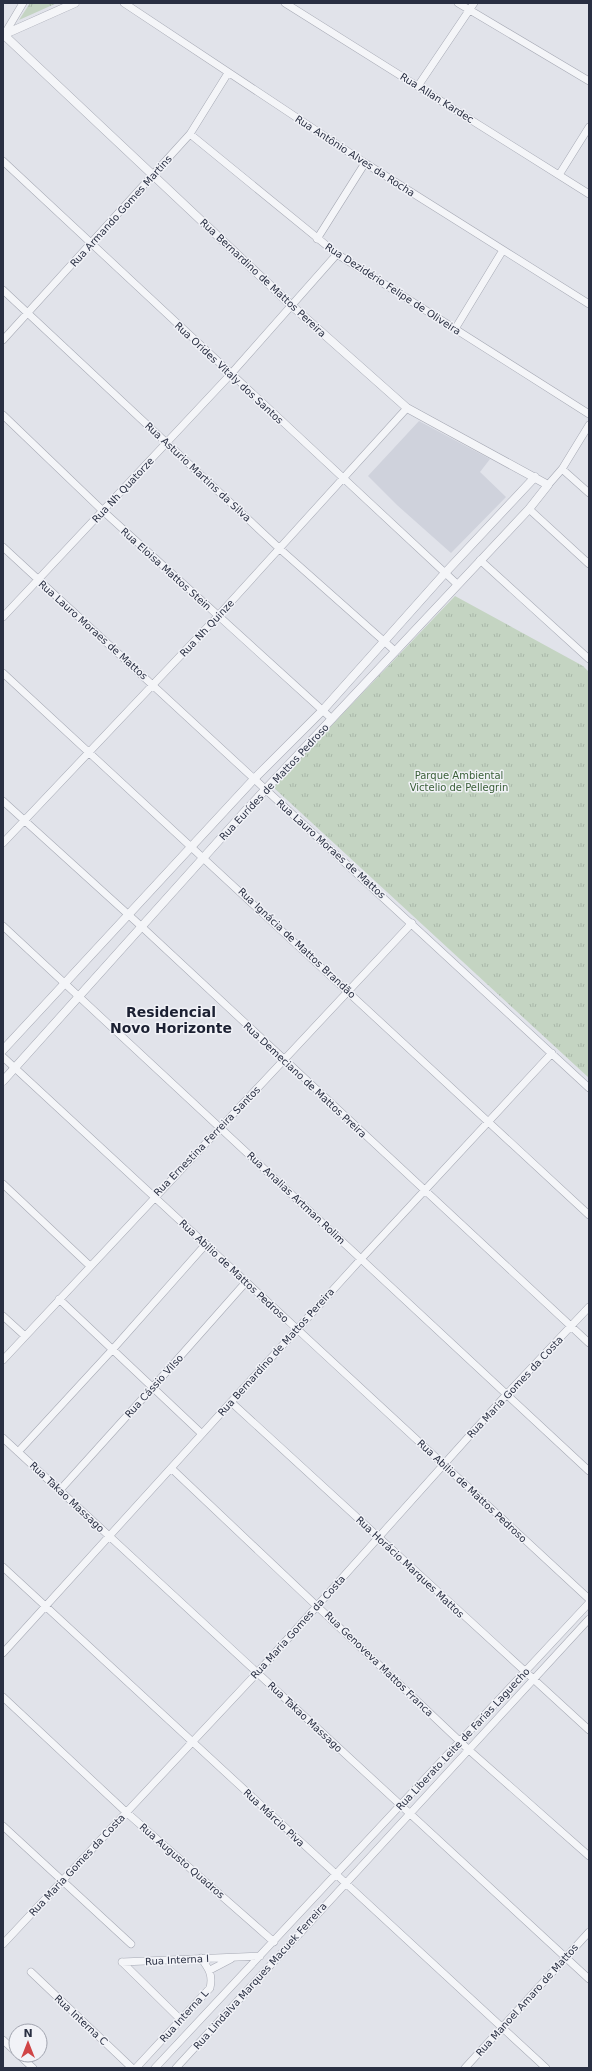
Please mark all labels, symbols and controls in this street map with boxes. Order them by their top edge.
street label: Rua Allan Kardec [398,71,476,125]
street label: Rua Antônio Alves da Rocha [293,113,417,199]
street label: Rua Armando Gomes Martins [68,153,174,269]
street label: Rua Bernardino de Mattos Pereira [198,217,328,339]
street label: Rua Dezidério Felipe de Oliveira [323,241,463,337]
street label: Rua Orides Vitaly dos Santos [173,320,285,426]
street label: Rua Asturio Martins da Silva [143,420,253,524]
street label: Rua Nh Quatorze [90,455,156,525]
street label: Rua Eloisa Mattos Stein [119,526,213,612]
street label: Rua Lauro Moraes de Mattos [36,578,150,682]
street label: Rua Nh Quinze [178,597,236,659]
street label: Rua Eurídes de Mattos Pedroso [217,722,331,842]
park label: Parque Ambiental Victelio de Pellegrin [410,770,508,793]
street label: Rua Lauro Moraes de Mattos [274,797,388,901]
street label: Rua Ignácia de Mattos Brandão [236,886,358,1000]
district label: Residencial Novo Horizonte [110,1004,232,1036]
street label: Rua Demeciano de Mattos Preira [241,1020,369,1140]
street label: Rua Ernestina Ferreira Santos [152,1084,262,1198]
street label: Rua Analias Artman Rolim [245,1150,347,1246]
street label: Rua Abilio de Mattos Pedroso [177,1217,291,1325]
street label: Rua Bernardino de Mattos Pereira [216,1286,336,1418]
street label: Rua Maria Gomes da Costa [465,1334,565,1440]
street label: Rua Cássio Vilso [123,1352,185,1420]
street label: Rua Abilio de Mattos Pedroso [415,1437,529,1545]
street label: Rua Takao Massago [28,1460,106,1534]
street label: Rua Horácio Marques Mattos [354,1514,466,1620]
street label: Rua Maria Gomes da Costa [249,1573,347,1681]
street label: Rua Genoveva Mattos Franca [323,1609,435,1719]
street label: Rua Liberato Leite de Farias Laguecho [394,1666,532,1812]
street label: Rua Takao Massago [266,1680,344,1754]
street label: Rua Márcio Piva [241,1787,307,1849]
street label: Rua Maria Gomes da Costa [27,1812,127,1918]
street label: Rua Augusto Quadros [138,1821,226,1901]
street label: Rua Lindalva Marques Macuek Ferreira [191,1900,329,2052]
street label: Rua Manoel Amaro de Mattos [474,1942,580,2058]
street label: Rua Interna I [145,1953,209,1967]
street label: Rua Interna L [158,1987,211,2044]
street label: Rua Interna C [52,1993,110,2047]
north arrow [8,2023,48,2063]
text: N [23,2027,33,2040]

